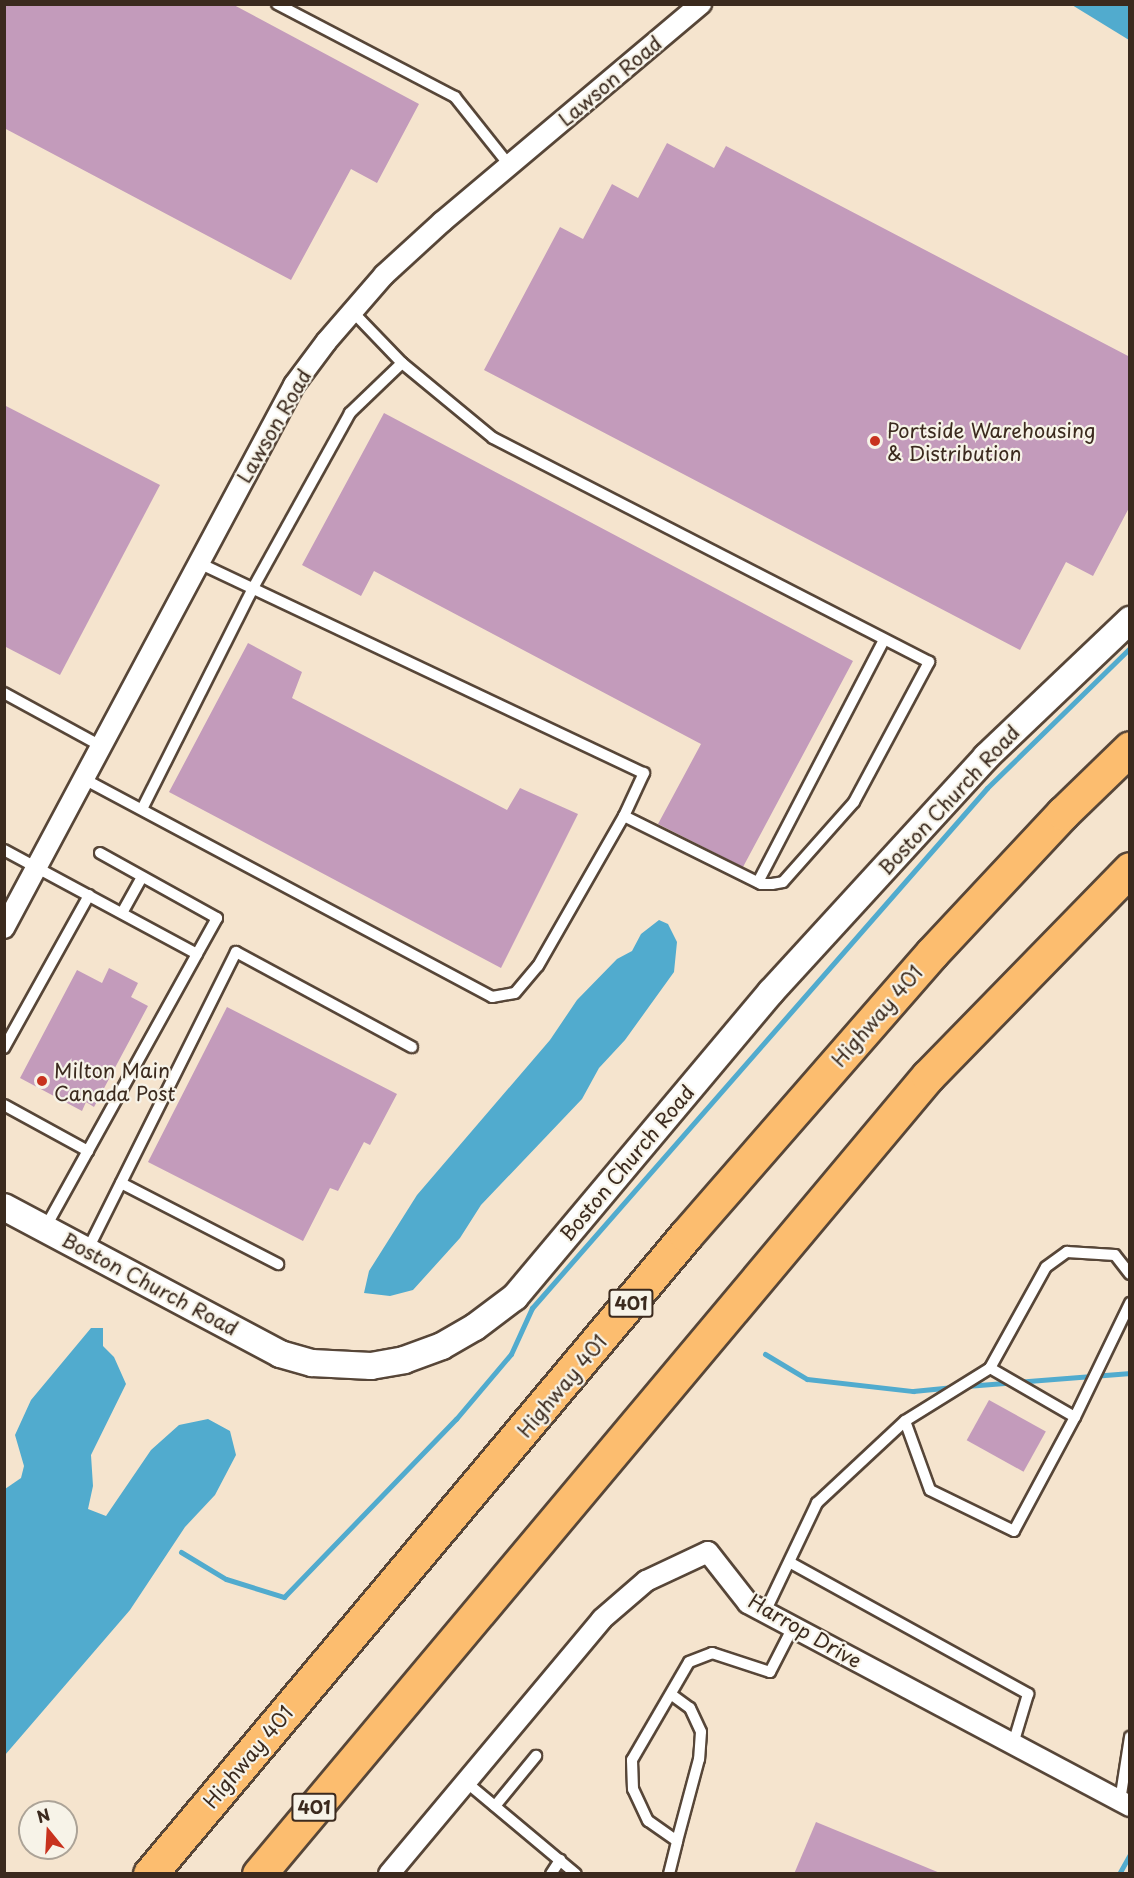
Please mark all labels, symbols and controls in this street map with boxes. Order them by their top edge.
street label: Lawson Road [554,31,666,131]
street label: Lawson Road [232,365,316,487]
place label: Portside Warehousing & Distribution [887,418,1095,465]
marker: Portside Warehousing & Distribution [868,434,882,448]
street label: Boston Church Road [873,720,1025,880]
street label: Highway 401 [827,961,927,1071]
place label: Milton Main Canada Post [54,1058,176,1105]
marker: Milton Main Canada Post [35,1074,49,1088]
street label: Boston Church Road [555,1080,699,1246]
street label: Boston Church Road [58,1227,242,1341]
road number: 401 [607,1288,655,1318]
street label: Highway 401 [513,1330,611,1442]
street label: Harrop Drive [744,1589,866,1673]
street label: Highway 401 [199,1701,297,1813]
road number: 401 [290,1792,338,1822]
north arrow [18,1800,78,1860]
text: N [33,1801,53,1828]

